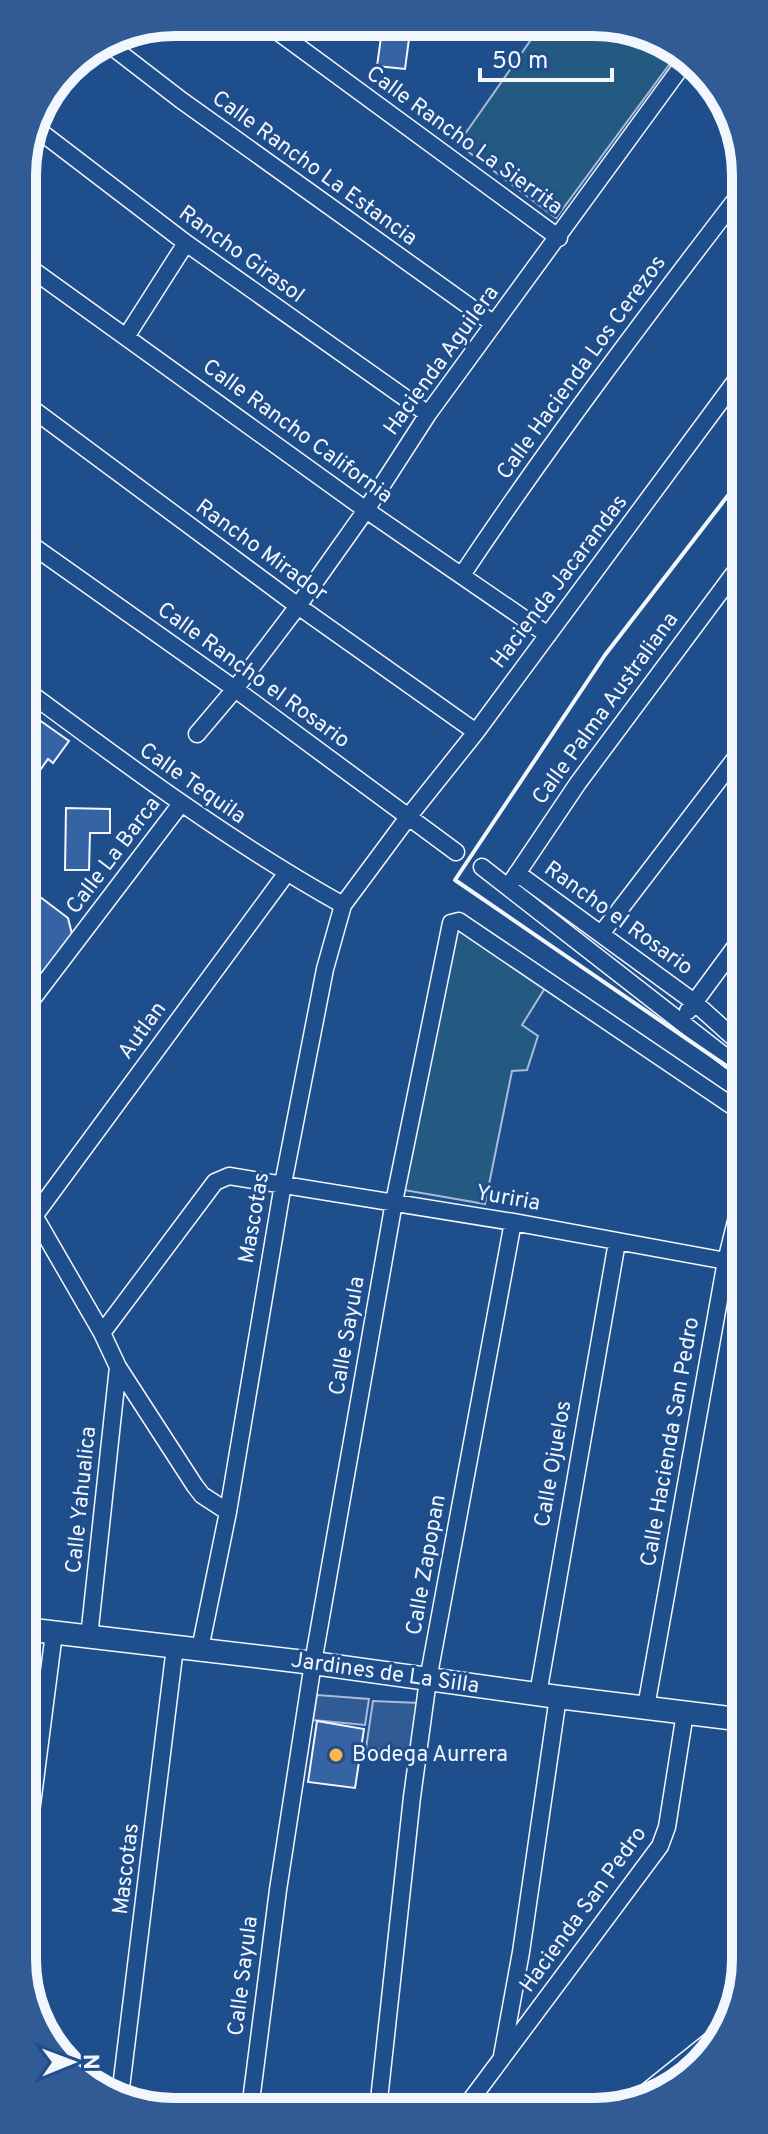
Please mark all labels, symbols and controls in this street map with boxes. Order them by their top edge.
scale bar [480,32,612,82]
text: 50 m [492,47,548,77]
street label: Calle Rancho La Sierrita [360,61,568,221]
street label: Calle Rancho La Estancia [206,85,422,253]
street label: Rancho Girasol [173,200,309,310]
street label: Calle Hacienda Los Cerezos [492,251,672,485]
street label: Hacienda Aguilera [379,281,505,441]
street label: Calle Rancho California [197,354,397,510]
street label: Hacienda Jacarandas [486,490,634,674]
street label: Rancho Mirador [190,494,333,608]
street label: Calle Rancho el Rosario [151,597,355,755]
street label: Calle Palma Australiana [527,607,685,811]
street label: Calle Tequila [133,737,251,831]
street label: Calle La Barca [61,792,167,920]
street label: Rancho el Rosario [538,856,698,982]
street label: Autlan [113,997,173,1065]
street label: Mascotas [234,1170,276,1266]
street label: Yuriria [474,1180,542,1218]
street label: Calle Sayula [324,1274,372,1398]
street label: Calle Hacienda San Pedro [636,1315,706,1569]
street label: Calle Ojuelos [530,1399,578,1529]
street label: Calle Yahualica [61,1425,103,1575]
street label: Calle Zapopan [401,1493,453,1637]
street label: Jardines de La Silla [289,1647,481,1701]
place label: Bodega Aurrera [352,1742,508,1769]
marker: Bodega Aurrera [327,1746,345,1764]
street label: Mascotas [108,1822,146,1916]
street label: Hacienda San Pedro [515,1822,653,1998]
street label: Calle Sayula [223,1915,265,2037]
north arrow [32,2022,112,2102]
text: N [76,2054,103,2070]

